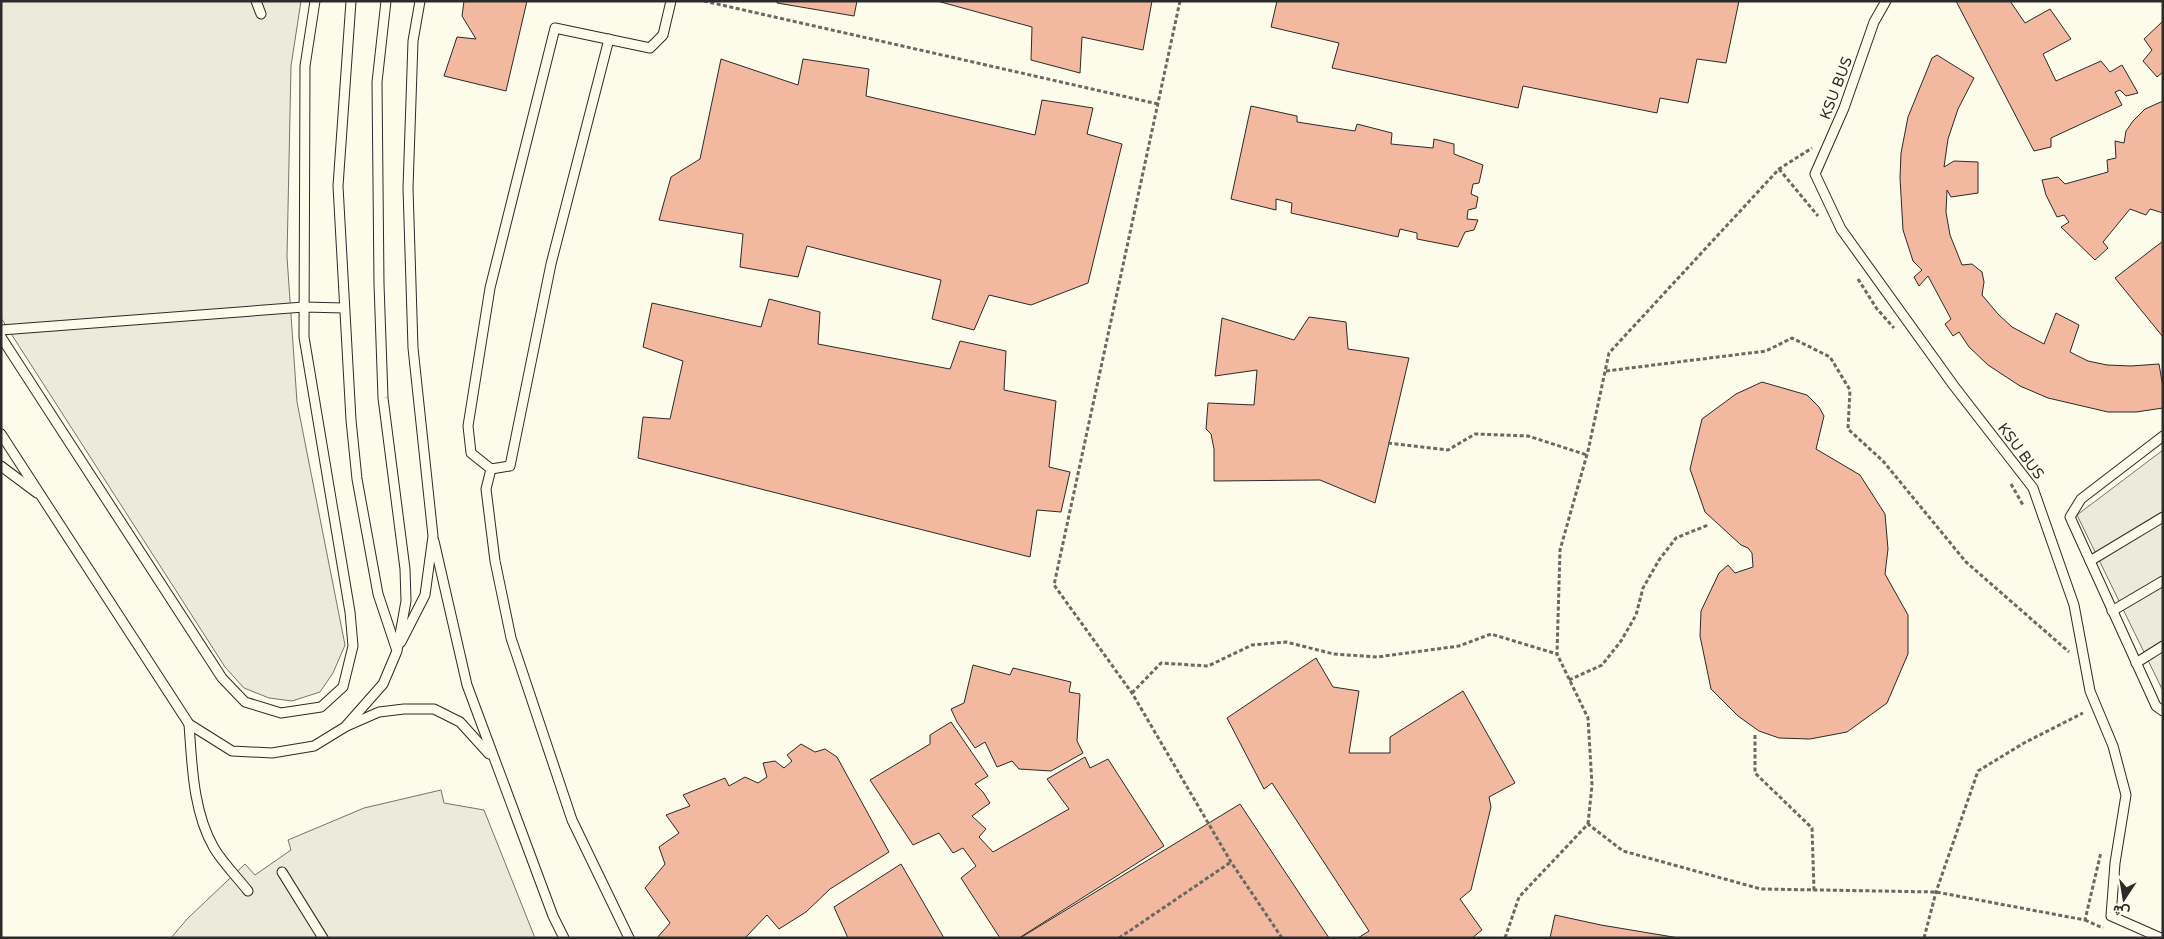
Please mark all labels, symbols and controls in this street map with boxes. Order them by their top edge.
street label: KSU BUS [1816,54,1856,122]
street label: KSU BUS [1994,419,2048,483]
north arrow [2099,874,2149,924]
text: ش [2111,901,2131,921]

